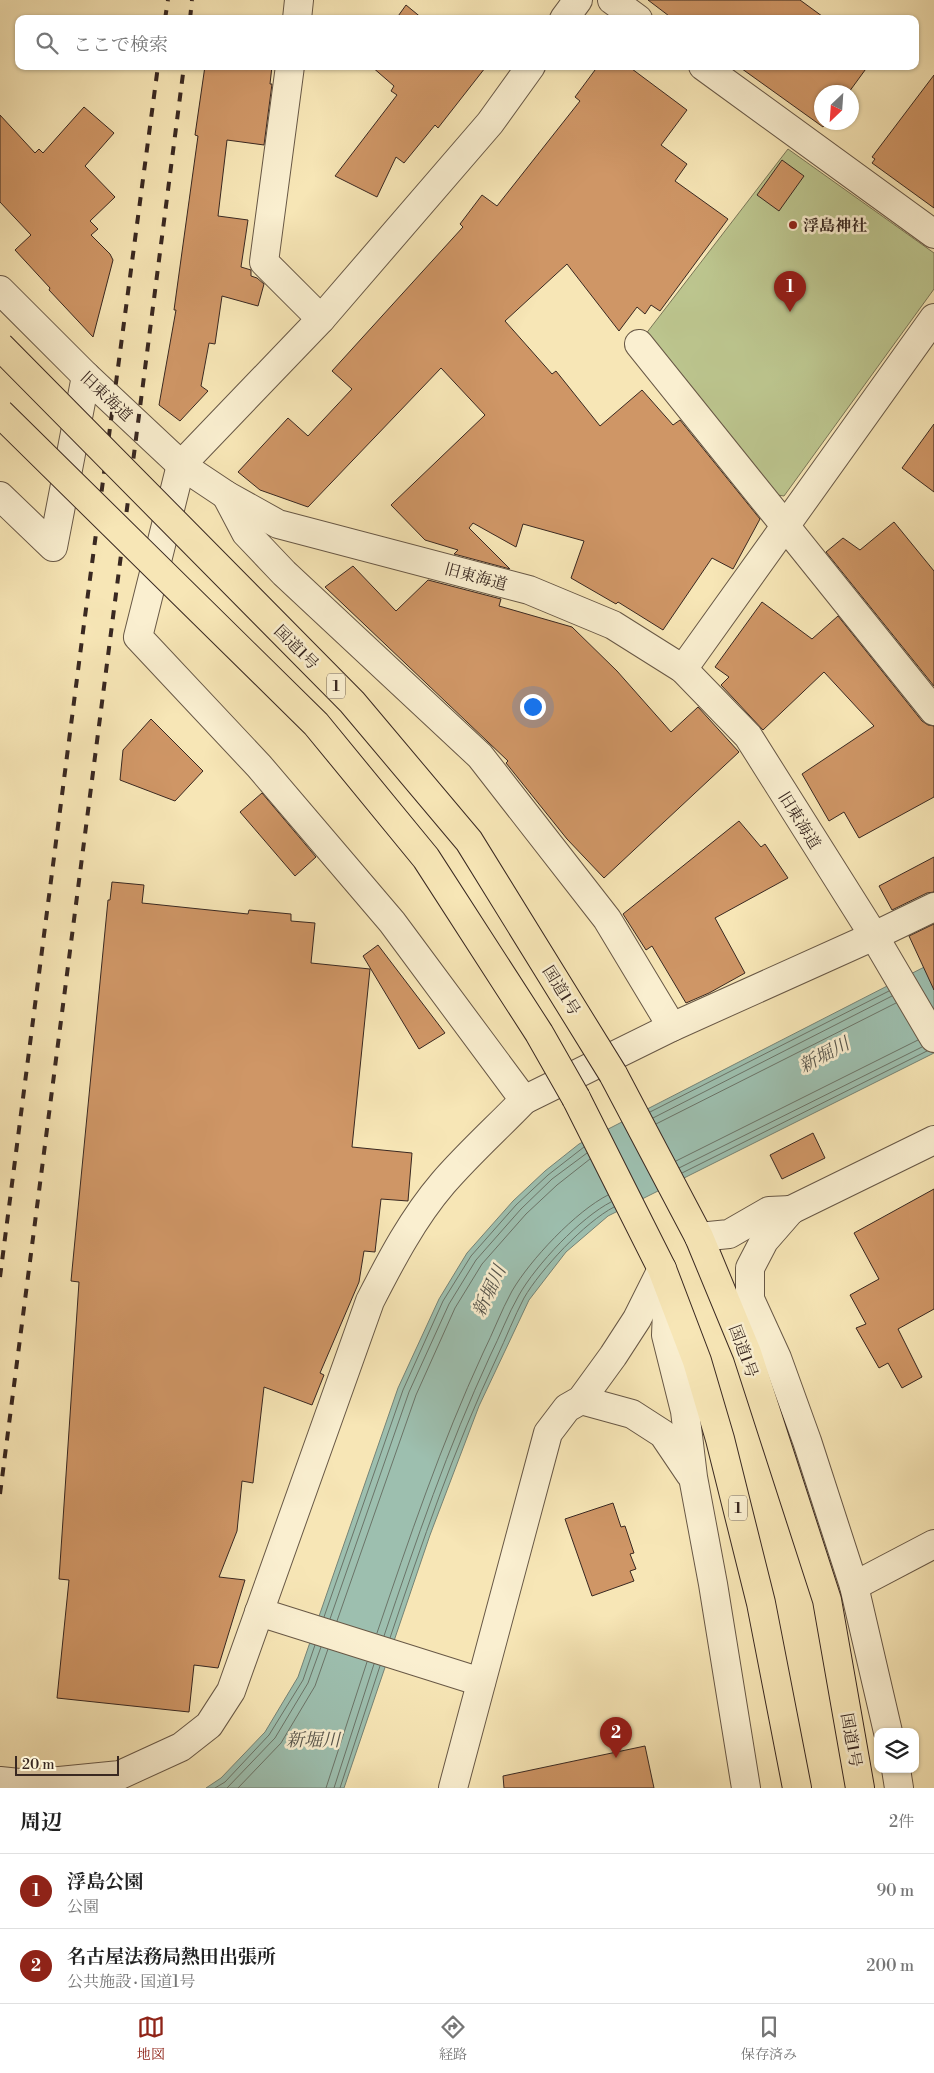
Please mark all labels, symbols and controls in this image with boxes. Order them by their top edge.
search box [15,15,919,70]
icon: search [33,29,61,57]
text: ここで検索 [73,33,168,57]
north arrow [814,85,859,130]
place label: 浮島神社 [803,216,867,236]
marker: 浮島神社 [787,219,799,231]
pin: 1 [774,271,806,312]
street label: 旧東海道 [76,368,137,426]
street label: 旧東海道 [442,559,509,595]
street label: 国道1号 [270,621,323,674]
road number: 1 [327,674,345,698]
your location [520,694,546,720]
street label: 旧東海道 [774,788,825,853]
street label: 国道1号 [538,962,584,1019]
water label: 新堀川 [795,1032,855,1078]
water label: 新堀川 [468,1260,512,1321]
street label: 国道1号 [724,1322,762,1381]
road number: 1 [729,1496,747,1520]
street label: 国道1号 [836,1711,866,1769]
pin: 2 [600,1717,632,1758]
map controls [874,1728,919,1773]
button: layers [874,1728,919,1773]
water label: 新堀川 [286,1729,342,1752]
scale bar [15,1753,119,1776]
text: 20 m [22,1756,54,1774]
text: 周辺 [20,1810,62,1836]
text: 2件 [889,1812,914,1832]
text: 浮島公園 [67,1870,143,1894]
text: 1 [32,1881,40,1901]
text: 90 m [876,1881,914,1901]
text: 公園 [67,1897,99,1917]
text: 名古屋法務局熱田出張所 [67,1945,276,1969]
text: 2 [31,1956,41,1976]
text: 200 m [866,1956,914,1976]
text: 公共施設 · 国道1号 [67,1972,195,1992]
tab: 地図 [137,2013,165,2064]
tab: 経路 [439,2013,467,2064]
tab: 保存済み [741,2013,797,2064]

